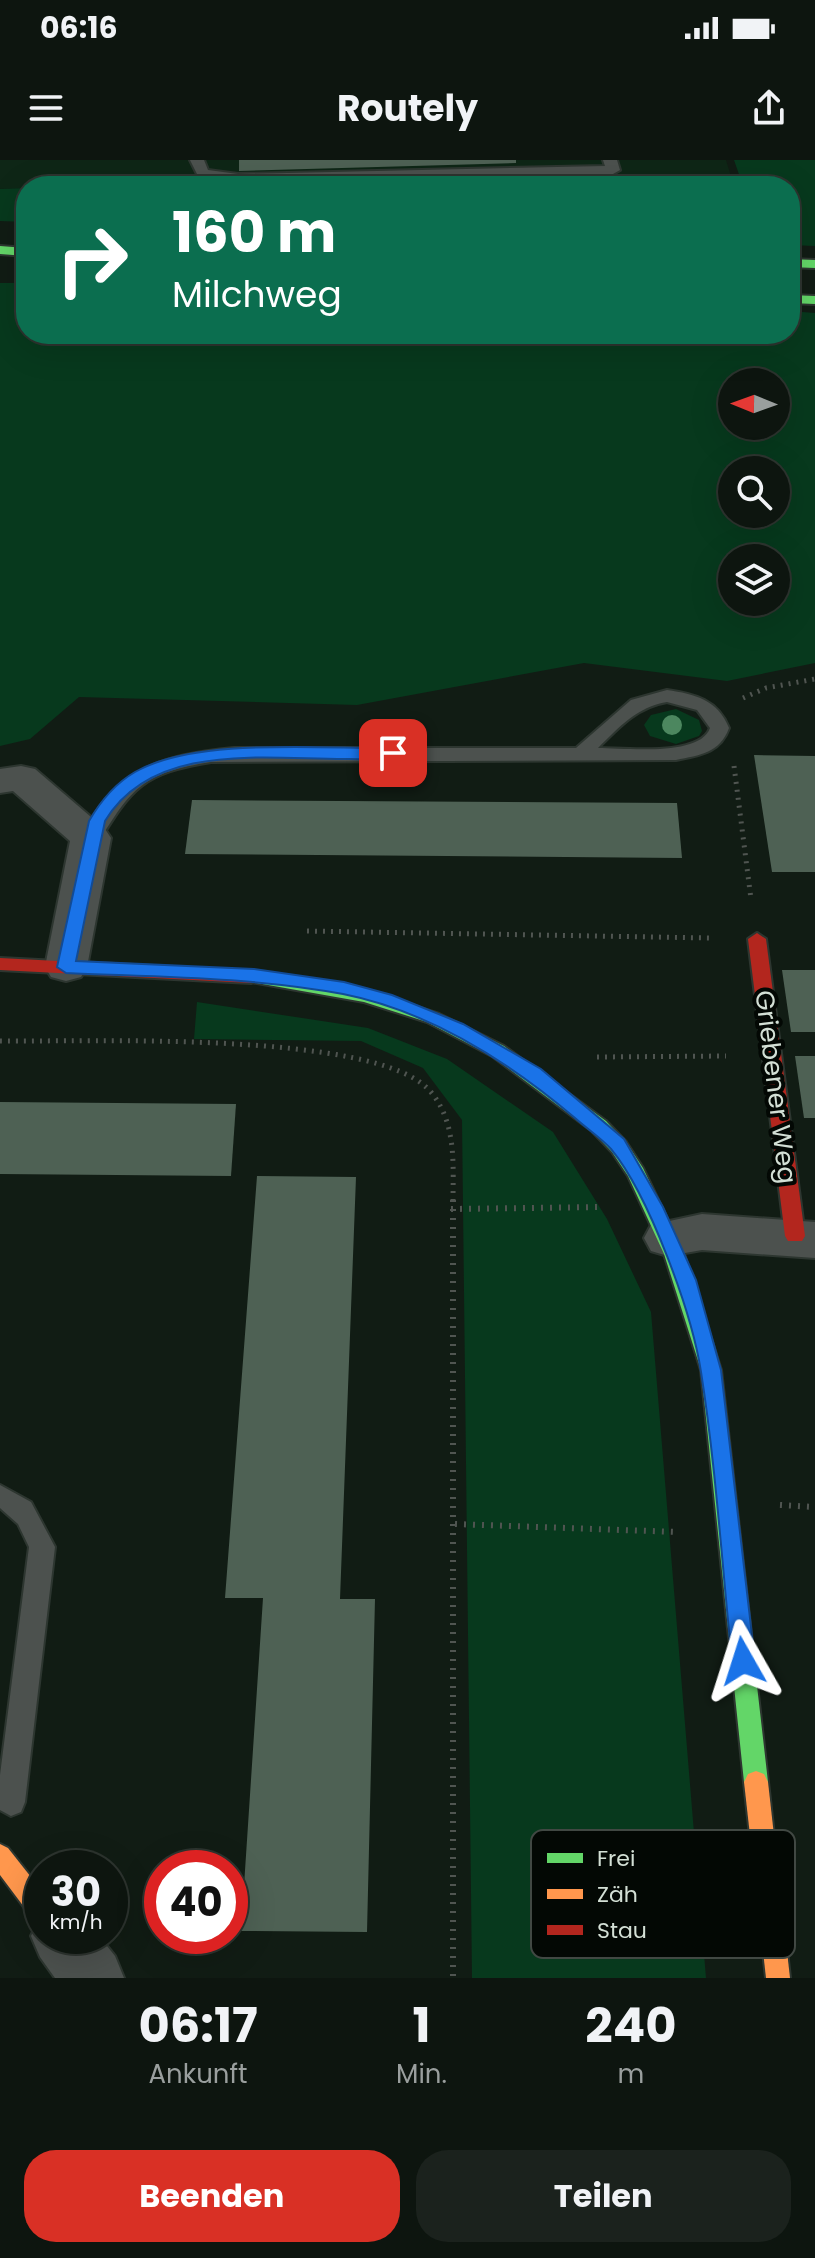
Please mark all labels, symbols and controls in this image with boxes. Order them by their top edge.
text: 06:16 [40,6,118,49]
text: Routely [337,83,478,134]
icon: menu [24,86,68,130]
icon: share [747,86,791,130]
text: 160 m [172,193,336,272]
icon: right [40,208,144,312]
text: Milchweg [172,269,342,320]
north arrow [718,368,790,440]
map controls [718,368,790,616]
button: search [718,456,790,528]
button: layers [718,544,790,616]
pin [359,719,427,787]
icon: arrive [371,731,415,775]
street label: Griebener Weg [746,988,806,1186]
position arrow [701,1619,785,1703]
legend [531,1830,795,1958]
text: Frei [597,1843,635,1874]
speed limit sign: 40 [144,1850,248,1954]
text: 30 [51,1864,101,1920]
text: Zäh [597,1879,638,1910]
text: km/h [49,1908,103,1936]
text: Stau [597,1915,647,1946]
text: 06:17 [138,1992,258,2059]
text: 1 [412,1992,431,2059]
text: 240 [585,1992,677,2059]
text: Ankunft [149,2056,247,2092]
text: Min. [396,2056,447,2092]
text: m [618,2056,644,2092]
button: Beenden [24,2150,400,2242]
button: Teilen [416,2150,791,2242]

